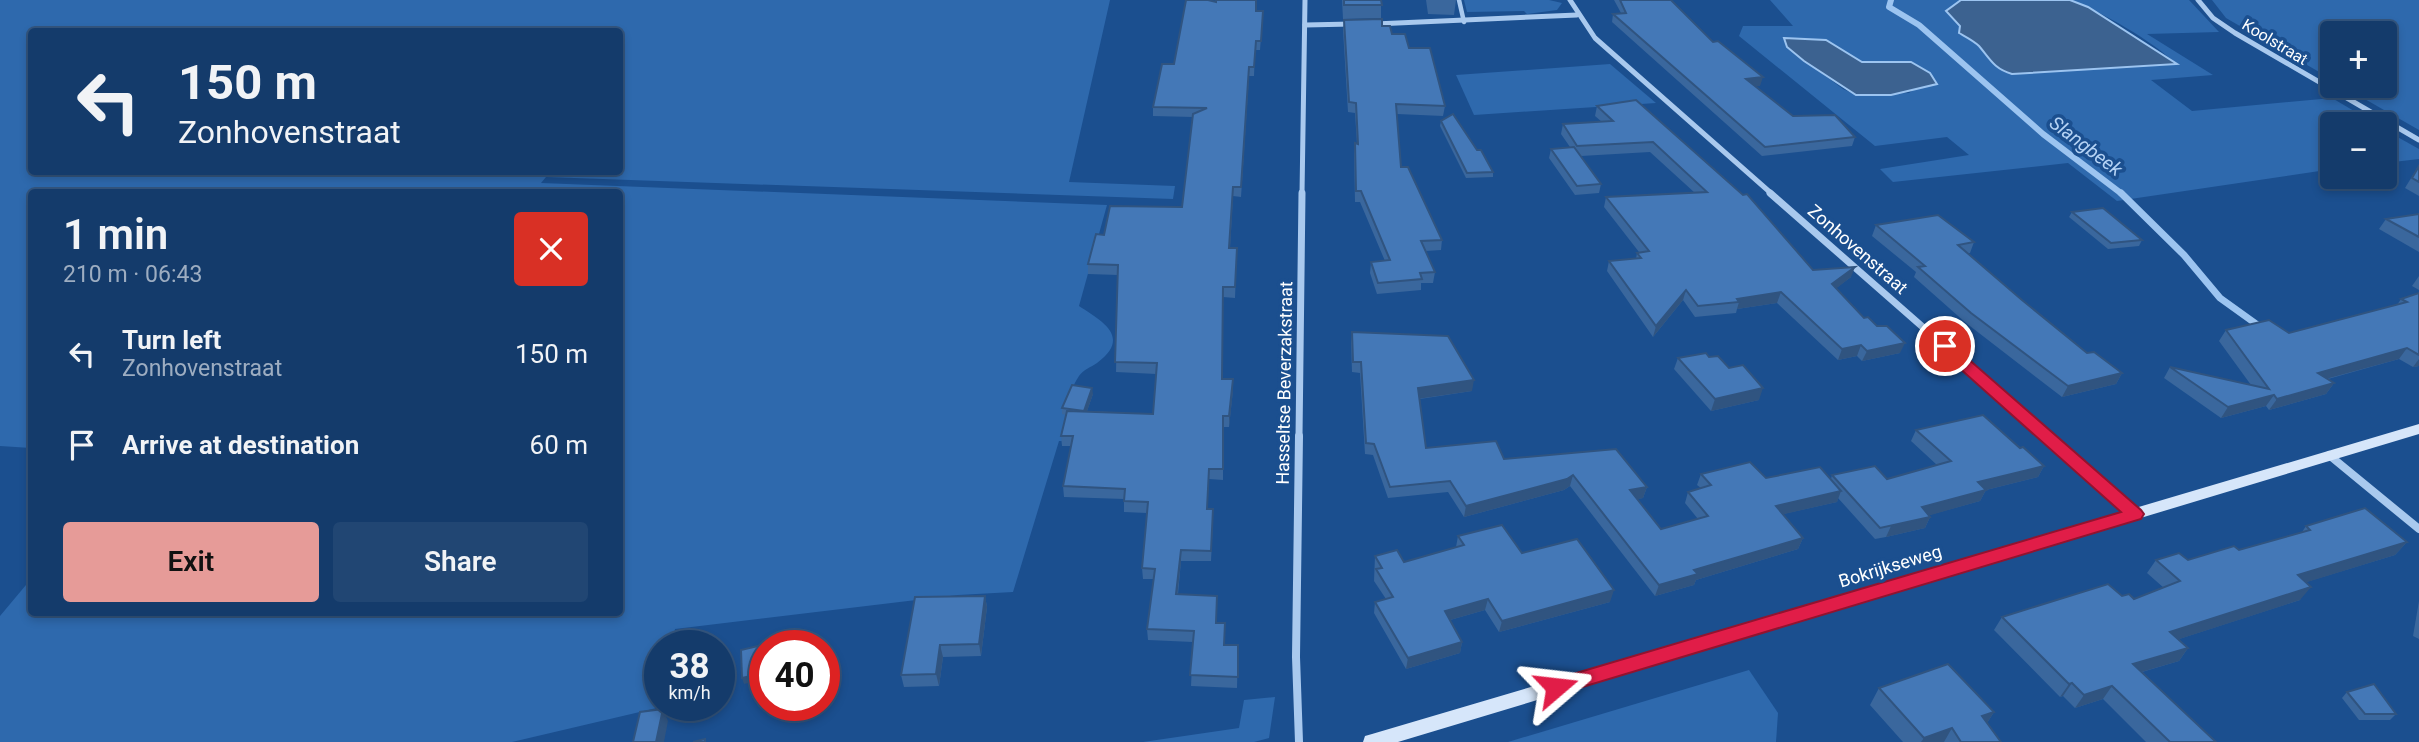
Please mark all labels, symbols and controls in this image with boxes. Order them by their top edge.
street label: Koolstraat [2239,15,2311,69]
map controls [2320,21,2397,189]
button: + [2320,21,2397,98]
text: 150 m [178,54,317,111]
icon: left [63,56,154,147]
water label: Slangbeek [2045,111,2127,181]
button: − [2320,112,2397,189]
text: Zonhovenstraat [178,113,401,151]
street label: Zonhovenstraat [1804,200,1912,298]
text: 1 min [63,210,168,259]
button: close [514,212,588,286]
text: 210 m · 06:43 [63,261,202,288]
street label: Hasseltse Beverzakstraat [1272,281,1296,485]
pin [1915,316,1975,376]
text: Turn left [122,325,221,355]
icon: arrive [1926,327,1964,365]
icon: left [63,335,101,373]
text: 150 m [515,339,588,369]
text: Zonhovenstraat [122,355,282,382]
icon: arrive [63,426,101,464]
text: Arrive at destination [122,430,359,460]
text: 60 m [530,430,588,460]
button: Exit [63,522,319,602]
button: Share [333,522,588,602]
street label: Bokrijkseweg [1836,540,1944,592]
speed limit sign: 40 [749,630,840,721]
text: 38 [669,646,710,687]
position arrow [1519,650,1593,724]
text: km/h [668,682,711,703]

